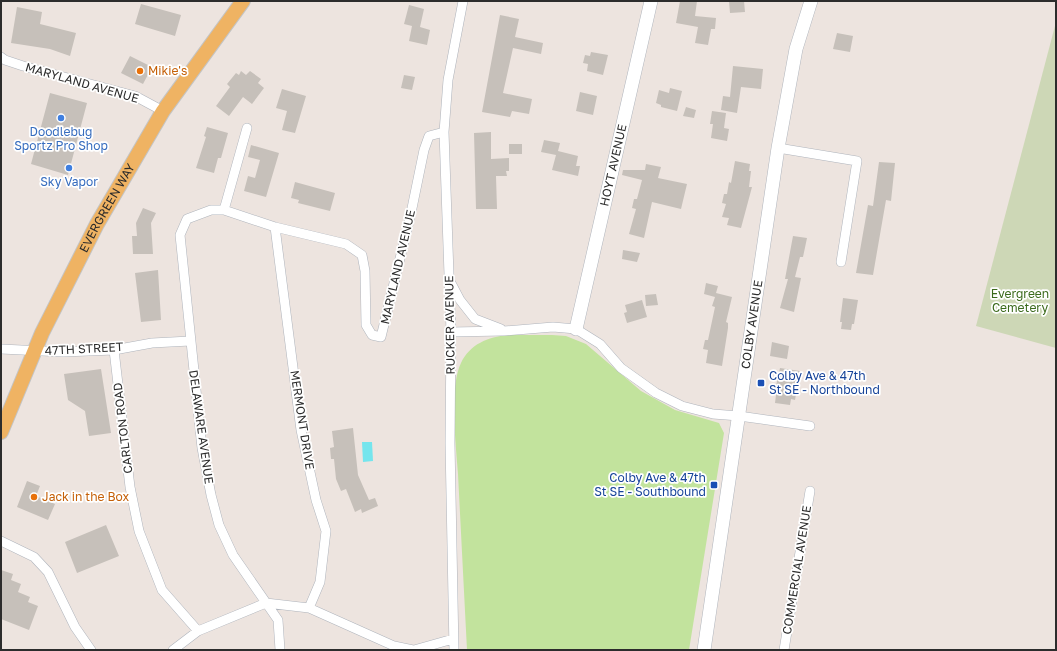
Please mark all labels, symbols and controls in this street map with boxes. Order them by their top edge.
street label: MARYLAND AVENUE [24,59,140,106]
place label: Mikie's [148,63,187,78]
marker: Mikie's [135,66,145,76]
marker: Doodlebug Sportz Pro Shop [56,113,66,123]
street label: HOYT AVENUE [596,123,630,208]
place label: Doodlebug Sportz Pro Shop [14,124,108,153]
street label: EVERGREEN WAY [76,160,138,255]
marker: Sky Vapor [64,163,74,173]
place label: Sky Vapor [40,174,98,189]
street label: MARYLAND AVENUE [377,208,418,326]
street label: RUCKER AVENUE [441,275,458,375]
street label: COLBY AVENUE [738,279,765,370]
park label: Evergreen Cemetery [991,286,1049,315]
street label: 47TH STREET [44,339,124,358]
place label: Colby Ave & 47th St SE - Northbound [769,368,880,397]
street label: DELAWARE AVENUE [186,369,217,485]
street label: MERMONT DRIVE [287,369,318,471]
marker: Colby Ave & 47th St SE - Northbound [756,378,766,388]
street label: CARLTON ROAD [109,382,136,474]
place label: Colby Ave & 47th St SE - Southbound [594,470,706,499]
marker: Colby Ave & 47th St SE - Southbound [709,480,719,490]
place label: Jack in the Box [42,489,129,504]
marker: Jack in the Box [29,492,39,502]
street label: COMMERCIAL AVENUE [779,504,814,636]

